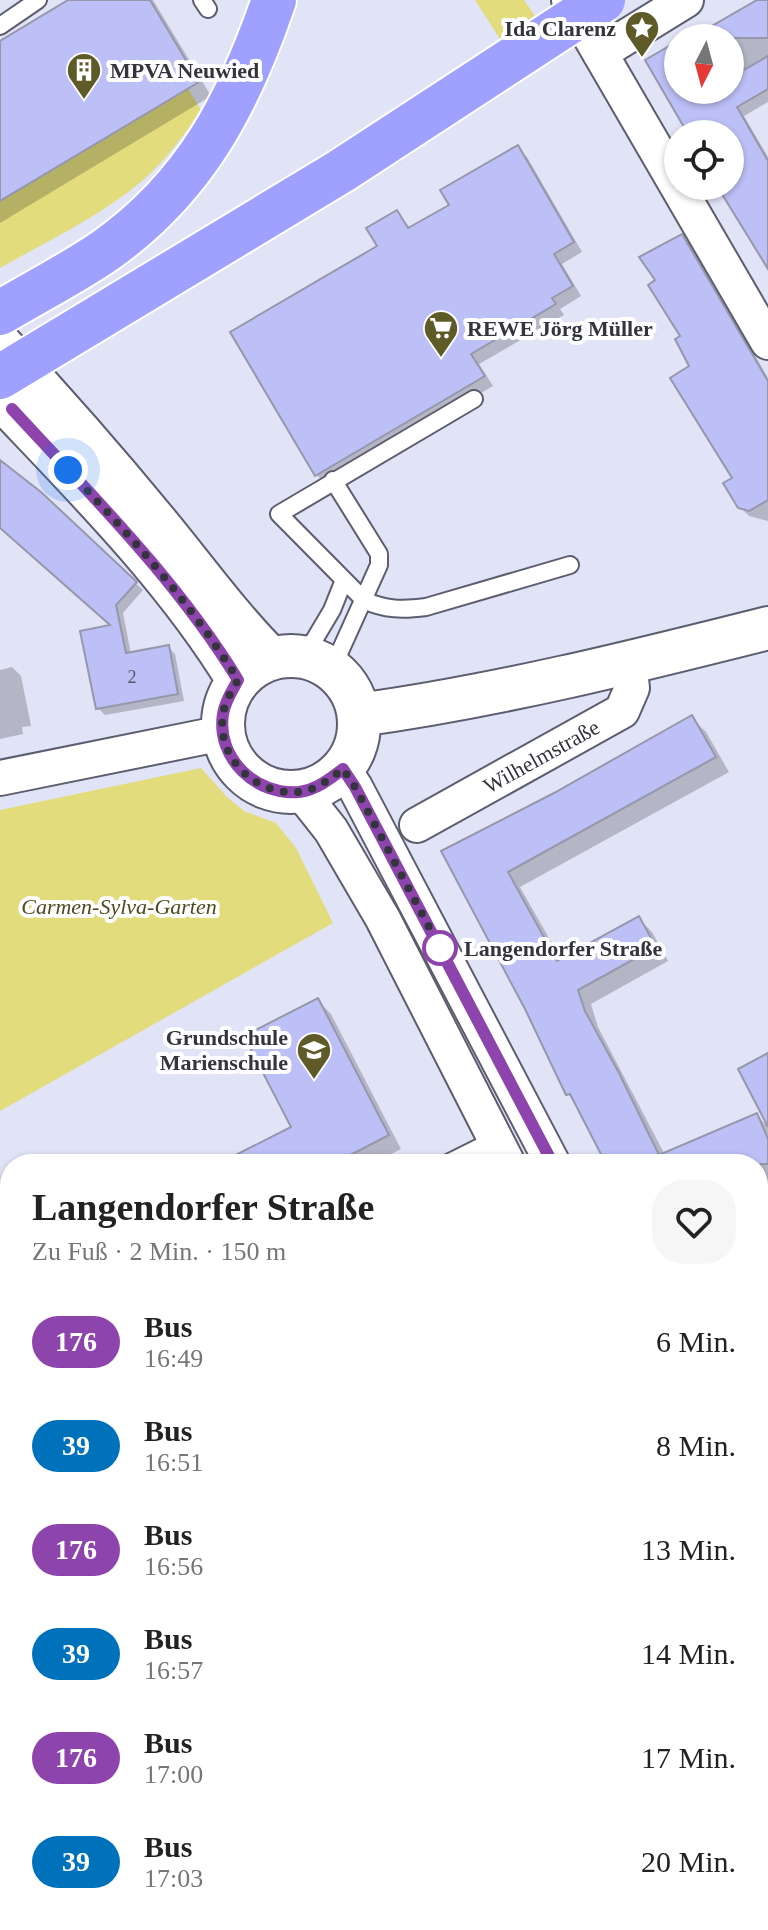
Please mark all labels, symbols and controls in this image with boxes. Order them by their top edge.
place icon: Ida Clarenz [623,9,661,59]
place label: Ida Clarenz [505,16,616,41]
north arrow [664,24,744,104]
map controls [664,24,744,200]
building icon: MPVA Neuwied [65,51,103,101]
place label: MPVA Neuwied [110,58,259,83]
button: locate [664,120,744,200]
supermarket icon: REWE Jörg Müller [422,309,460,359]
place label: REWE Jörg Müller [467,316,653,341]
your location [48,450,88,490]
house number: 2 [128,667,137,687]
street label: Wilhelmstraße [479,714,604,799]
park label: Carmen-Sylva-Garten [21,894,217,919]
marker: Langendorfer Straße [423,931,457,965]
place label: Langendorfer Straße [464,936,662,961]
place label: Grundschule Marienschule [160,1025,288,1075]
school or university icon: Grundschule Marienschule [295,1031,333,1081]
button: heart [652,1180,736,1264]
text: Langendorfer Straße [32,1186,374,1228]
text: Zu Fuß · 2 Min. · 150 m [32,1237,286,1266]
text: Bus [144,1310,192,1343]
text: 6 Min. [656,1325,736,1358]
text: 176 [55,1326,97,1357]
text: 16:49 [144,1344,203,1373]
text: Bus [144,1414,192,1447]
text: 8 Min. [656,1429,736,1462]
text: 39 [62,1430,90,1461]
text: 16:51 [144,1448,203,1477]
text: Bus [144,1518,192,1551]
text: 13 Min. [641,1533,736,1566]
text: 176 [55,1534,97,1565]
text: 16:56 [144,1552,203,1581]
text: Bus [144,1622,192,1655]
text: 14 Min. [641,1637,736,1670]
text: 39 [62,1638,90,1669]
text: 16:57 [144,1656,203,1685]
text: Bus [144,1726,192,1759]
text: 17 Min. [641,1741,736,1774]
text: 176 [55,1742,97,1773]
text: 17:00 [144,1760,203,1789]
text: Bus [144,1830,192,1863]
text: 20 Min. [641,1845,736,1878]
text: 39 [62,1846,90,1877]
text: 17:03 [144,1864,203,1893]

